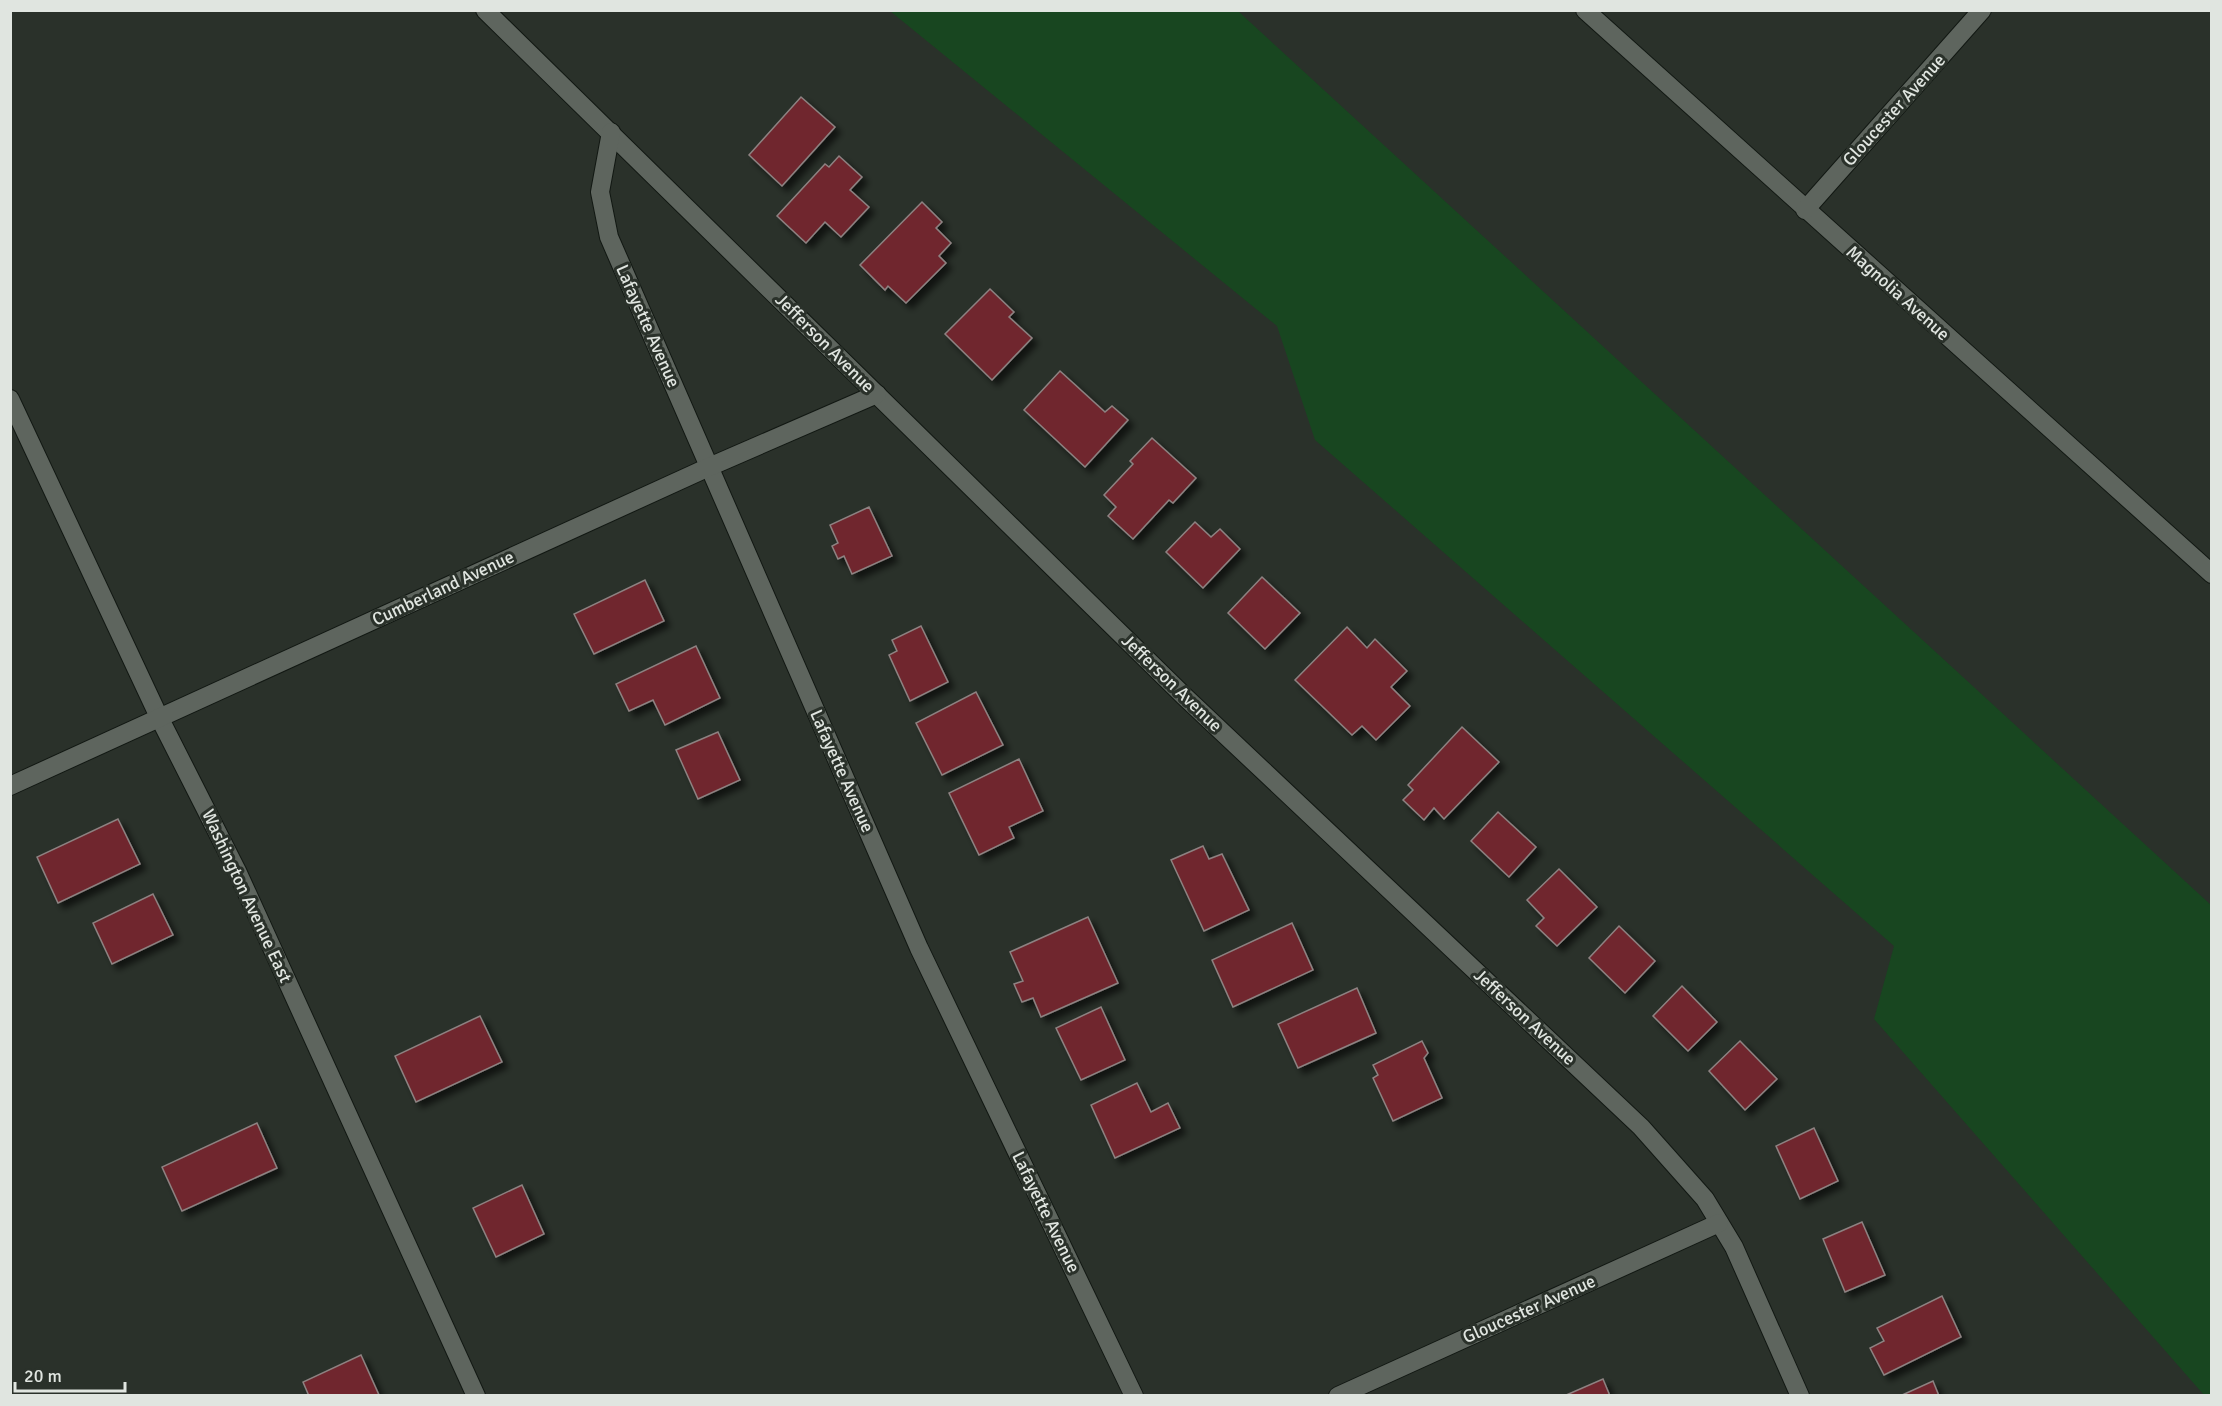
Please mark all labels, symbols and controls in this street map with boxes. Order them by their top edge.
street label: Gloucester Avenue [1838,49,1950,171]
street label: Magnolia Avenue [1842,241,1954,345]
street label: Lafayette Avenue [611,261,685,391]
street label: Jefferson Avenue [771,289,879,397]
street label: Cumberland Avenue [368,545,518,631]
street label: Jefferson Avenue [1117,629,1227,737]
street label: Lafayette Avenue [805,706,879,836]
street label: Washington Avenue East [197,806,297,986]
street label: Jefferson Avenue [1469,964,1581,1070]
street label: Lafayette Avenue [1007,1148,1085,1276]
street label: Gloucester Avenue [1459,1270,1599,1348]
scale bar [15,1355,124,1393]
text: 20 m [24,1365,62,1387]

